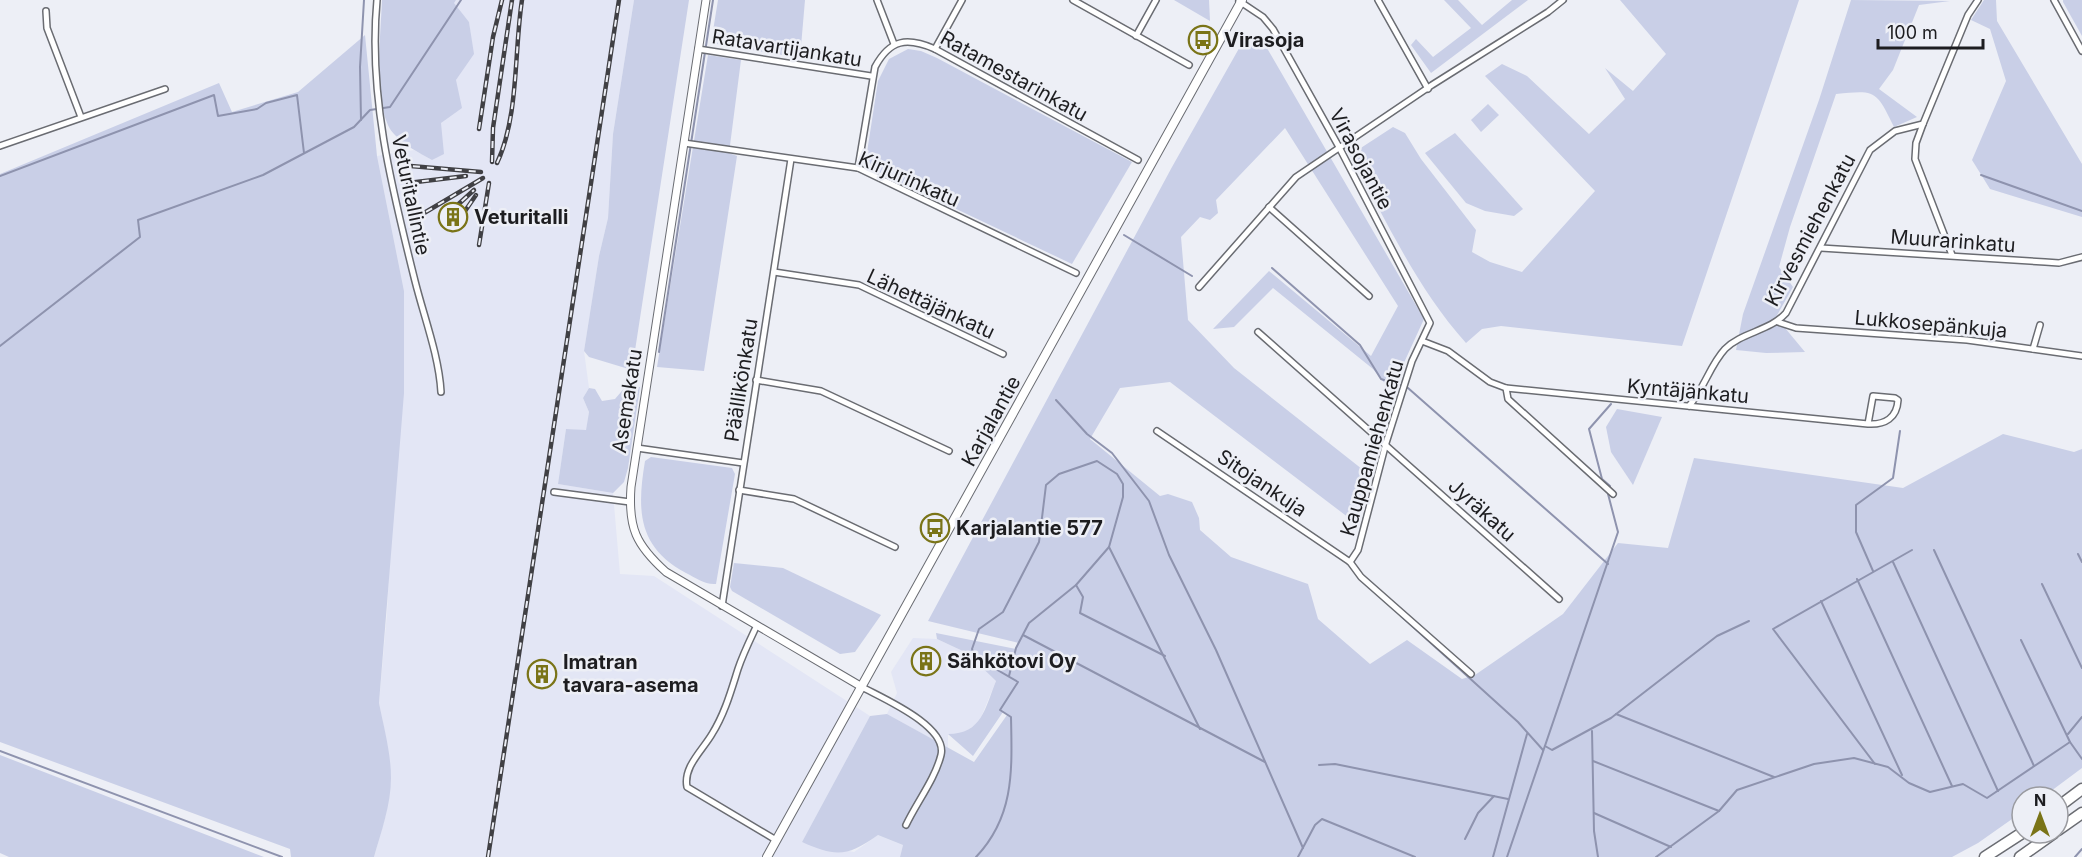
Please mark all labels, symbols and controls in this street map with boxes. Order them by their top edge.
scale bar [1878,12,1983,50]
text: 100 m [1887,22,1938,43]
street label: Ratavartijankatu [710,24,864,72]
bus stop icon: Virasoja [1187,24,1219,56]
street label: Ratamestarinkatu [936,26,1092,126]
place label: Virasoja [1224,28,1304,52]
street label: Virasojantie [1324,104,1398,214]
street label: Veturitallintie [387,132,435,258]
street label: Kirjurinkatu [855,146,963,212]
street label: Kirvesmiehenkatu [1760,150,1860,310]
building icon: Veturitalli [437,201,469,233]
place label: Veturitalli [474,205,568,229]
street label: Muurarinkatu [1890,225,2016,257]
street label: Lähettäjänkatu [863,264,999,344]
street label: Lukkosepänkuja [1854,305,2008,343]
street label: Päällikönkatu [719,317,763,443]
street label: Asemakatu [607,347,647,455]
street label: Kauppamiehenkatu [1335,357,1409,539]
street label: Karjalantie [956,372,1026,470]
street label: Kyntäjänkatu [1626,374,1750,408]
street label: Sitojankuja [1213,444,1311,522]
street label: Jyräkatu [1444,474,1520,546]
bus stop icon: Karjalantie 577 [919,512,951,544]
place label: Karjalantie 577 [956,516,1103,540]
building icon: Sähkötovi Oy [910,645,942,677]
place label: Sähkötovi Oy [947,649,1076,673]
place label: Imatran tavara-asema [563,650,699,697]
building icon: Imatran tavara-asema [526,658,558,690]
north arrow [2010,785,2070,845]
text: N [2034,790,2046,810]

